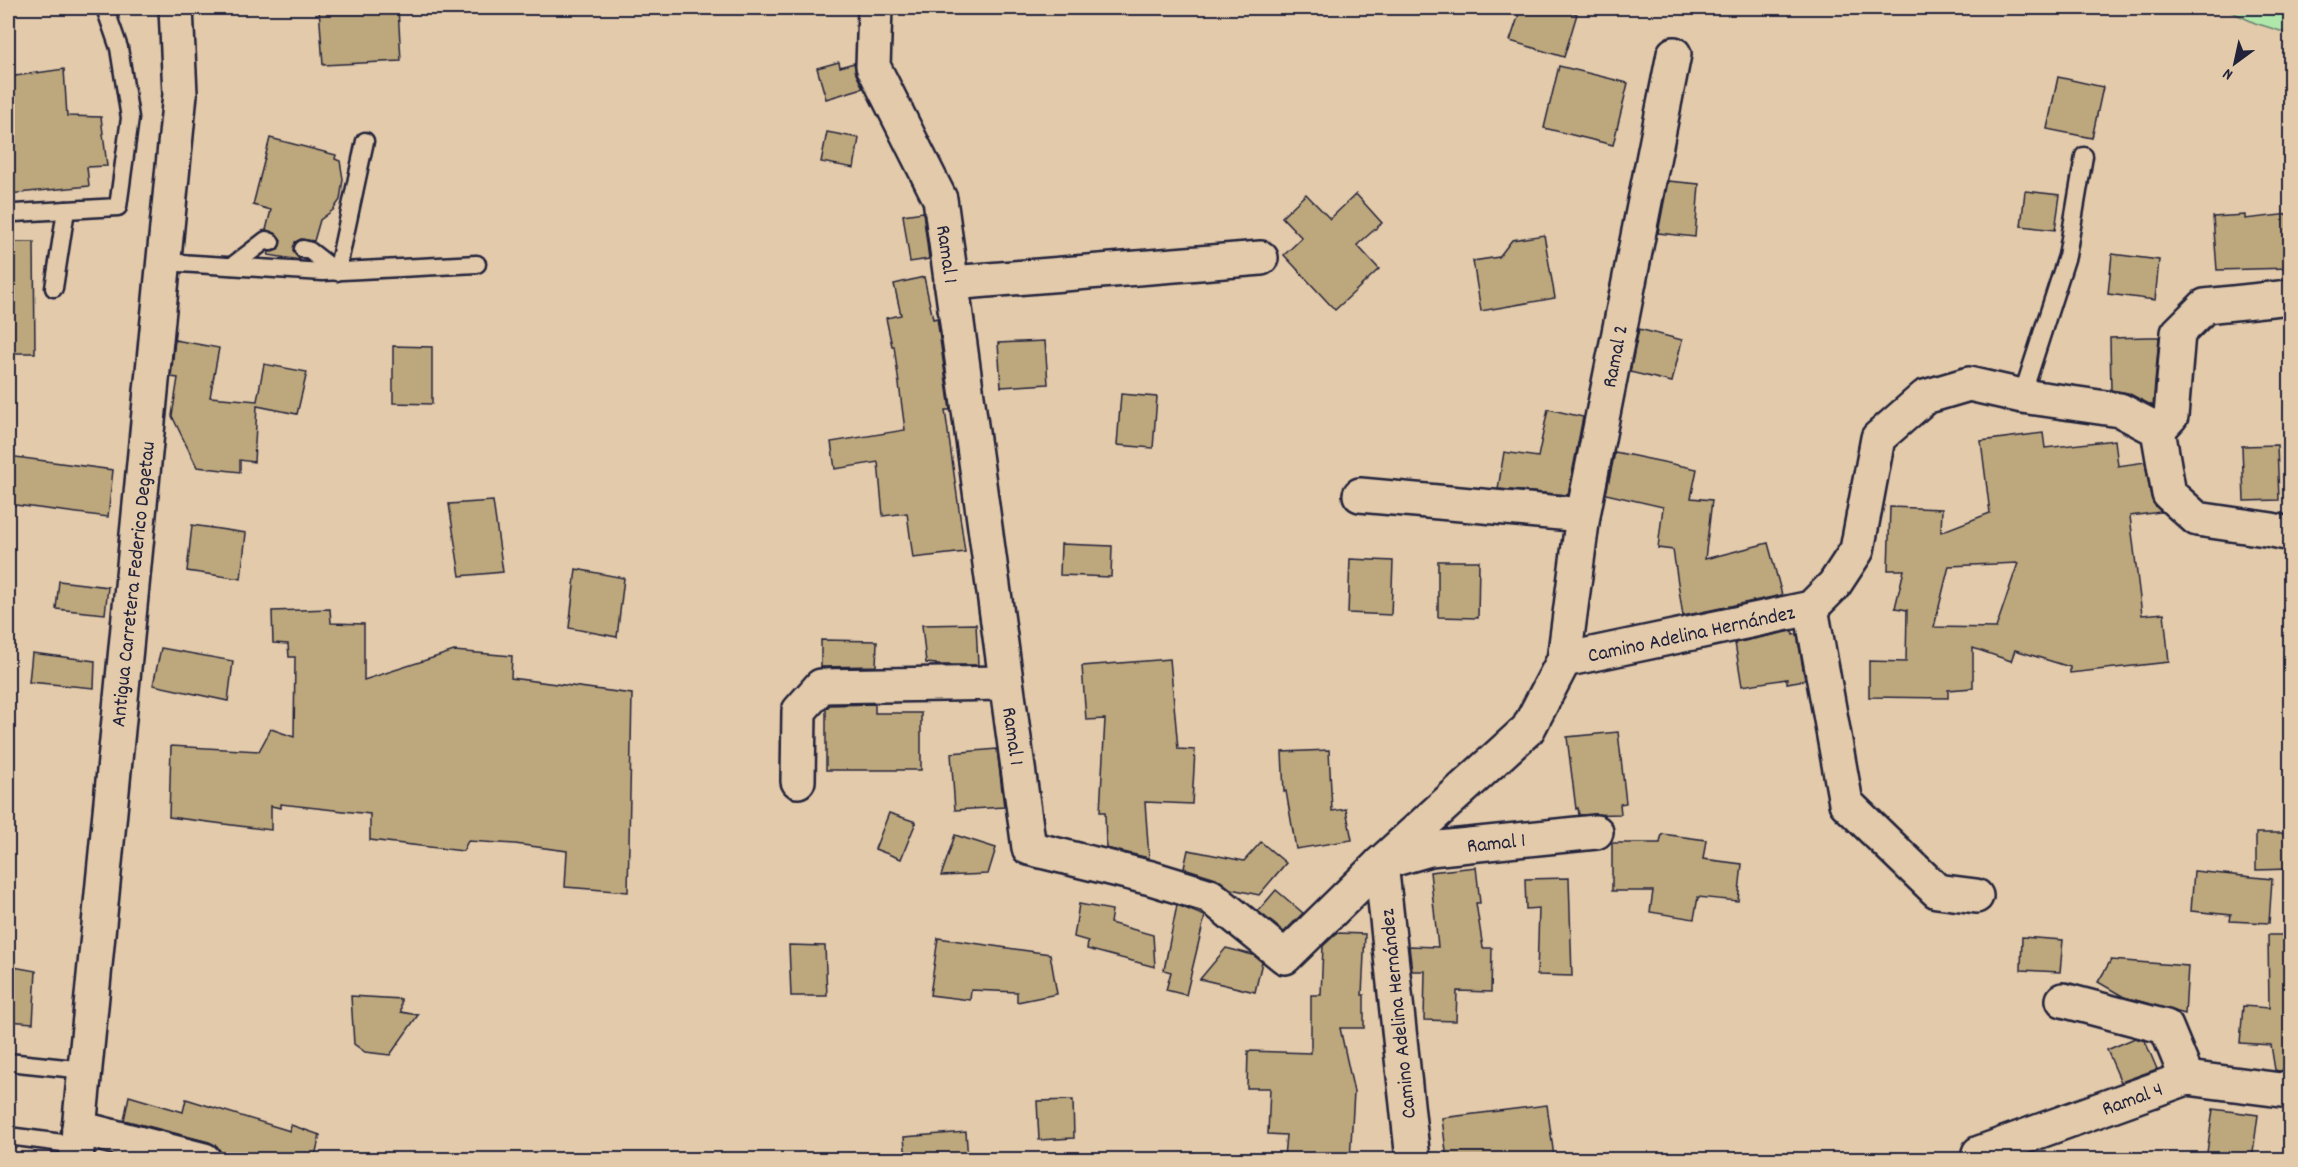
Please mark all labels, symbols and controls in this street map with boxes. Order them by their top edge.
north arrow [2205,33,2265,93]
text: N [2219,62,2238,85]
street label: Ramal 1 [926,223,964,286]
street label: Ramal 2 [1596,323,1638,391]
street label: Antigua Carretera Federico Degetau [105,440,165,729]
street label: Camino Adelina Hernández [1585,599,1798,673]
street label: Ramal 1 [992,705,1030,768]
street label: Ramal 1 [1466,827,1527,863]
street label: Camino Adelina Hernández [1374,907,1426,1120]
street label: Ramal 4 [2098,1076,2168,1126]

